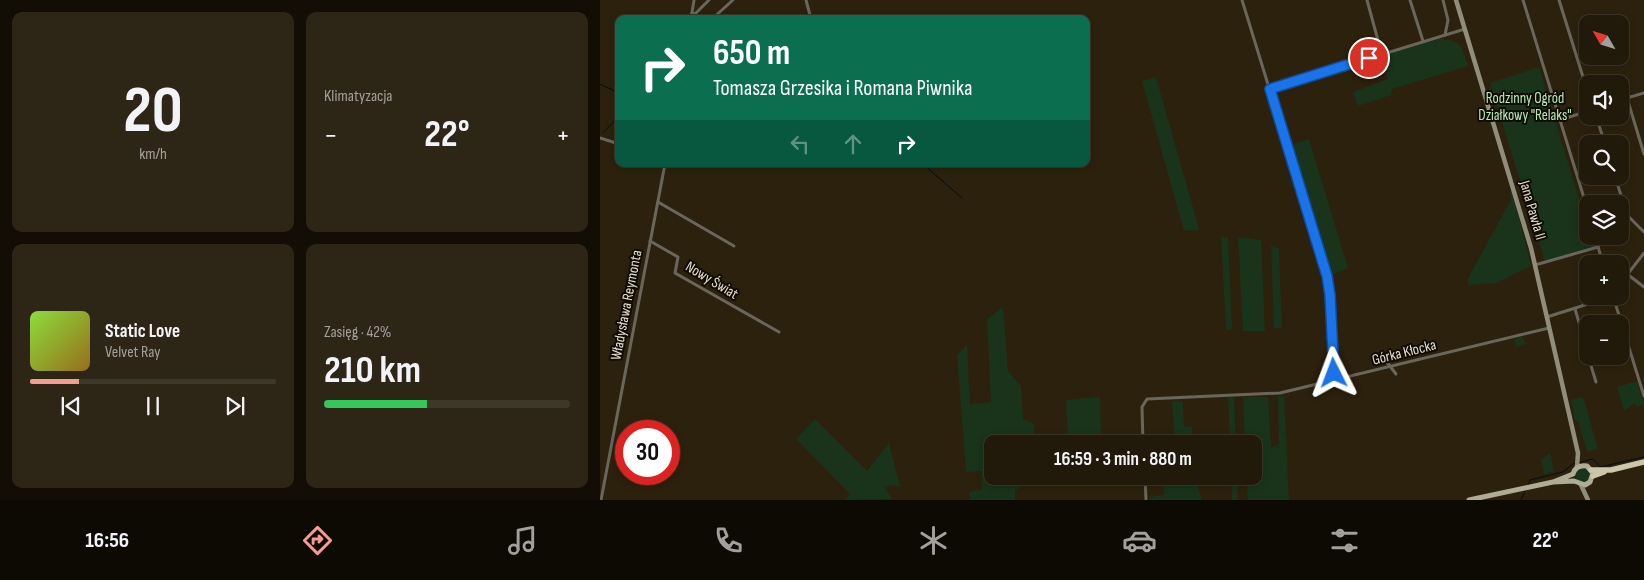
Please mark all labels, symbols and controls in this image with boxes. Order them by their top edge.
north arrow [1579,15,1629,65]
map controls [1579,15,1629,365]
text: 650 m [713,32,790,75]
icon: right [630,35,695,100]
pin [1348,37,1390,79]
icon: arrive [1355,44,1383,72]
text: 20 [123,73,183,151]
text: Tomasza Grzesika i Romana Piwnika [713,75,973,102]
button: sound [1579,75,1629,125]
text: Klimatyzacja [324,87,393,106]
park label: Rodzinny Ogród Działkowy "Relaks" [1478,89,1572,125]
text: 22° [424,112,470,157]
text: − [324,119,338,152]
text: + [556,119,570,152]
icon: left [786,130,814,158]
icon: ahead [839,130,867,158]
icon: right [892,130,920,158]
button: search [1579,135,1629,185]
text: km/h [139,145,167,164]
street label: Jana Pawła II [1515,177,1550,242]
button: layers [1579,195,1629,245]
street label: Władysława Reymonta [607,248,647,362]
button: + [1579,255,1629,305]
street label: Nowy Świat [682,257,742,304]
button: − [1579,315,1629,365]
text: Static Love [105,320,180,343]
text: Zasięg · 42% [324,323,391,342]
street label: Górka Kłocka [1370,335,1438,370]
text: Velvet Ray [105,343,160,362]
position arrow [1307,346,1359,398]
text: 210 km [324,348,421,393]
icon: previous [57,392,85,420]
icon: pause [139,392,167,420]
icon: next [221,392,249,420]
speed limit sign: 30 [615,420,680,485]
text: 16:59 · 3 min · 880 m [1054,448,1192,471]
icon: directions [300,523,335,558]
icon: music [505,523,540,558]
icon: phone [711,523,746,558]
icon: climate [916,523,951,558]
icon: car [1122,523,1157,558]
icon: filters [1327,523,1362,558]
text: 16:56 [85,527,129,554]
text: 22° [1532,527,1559,554]

